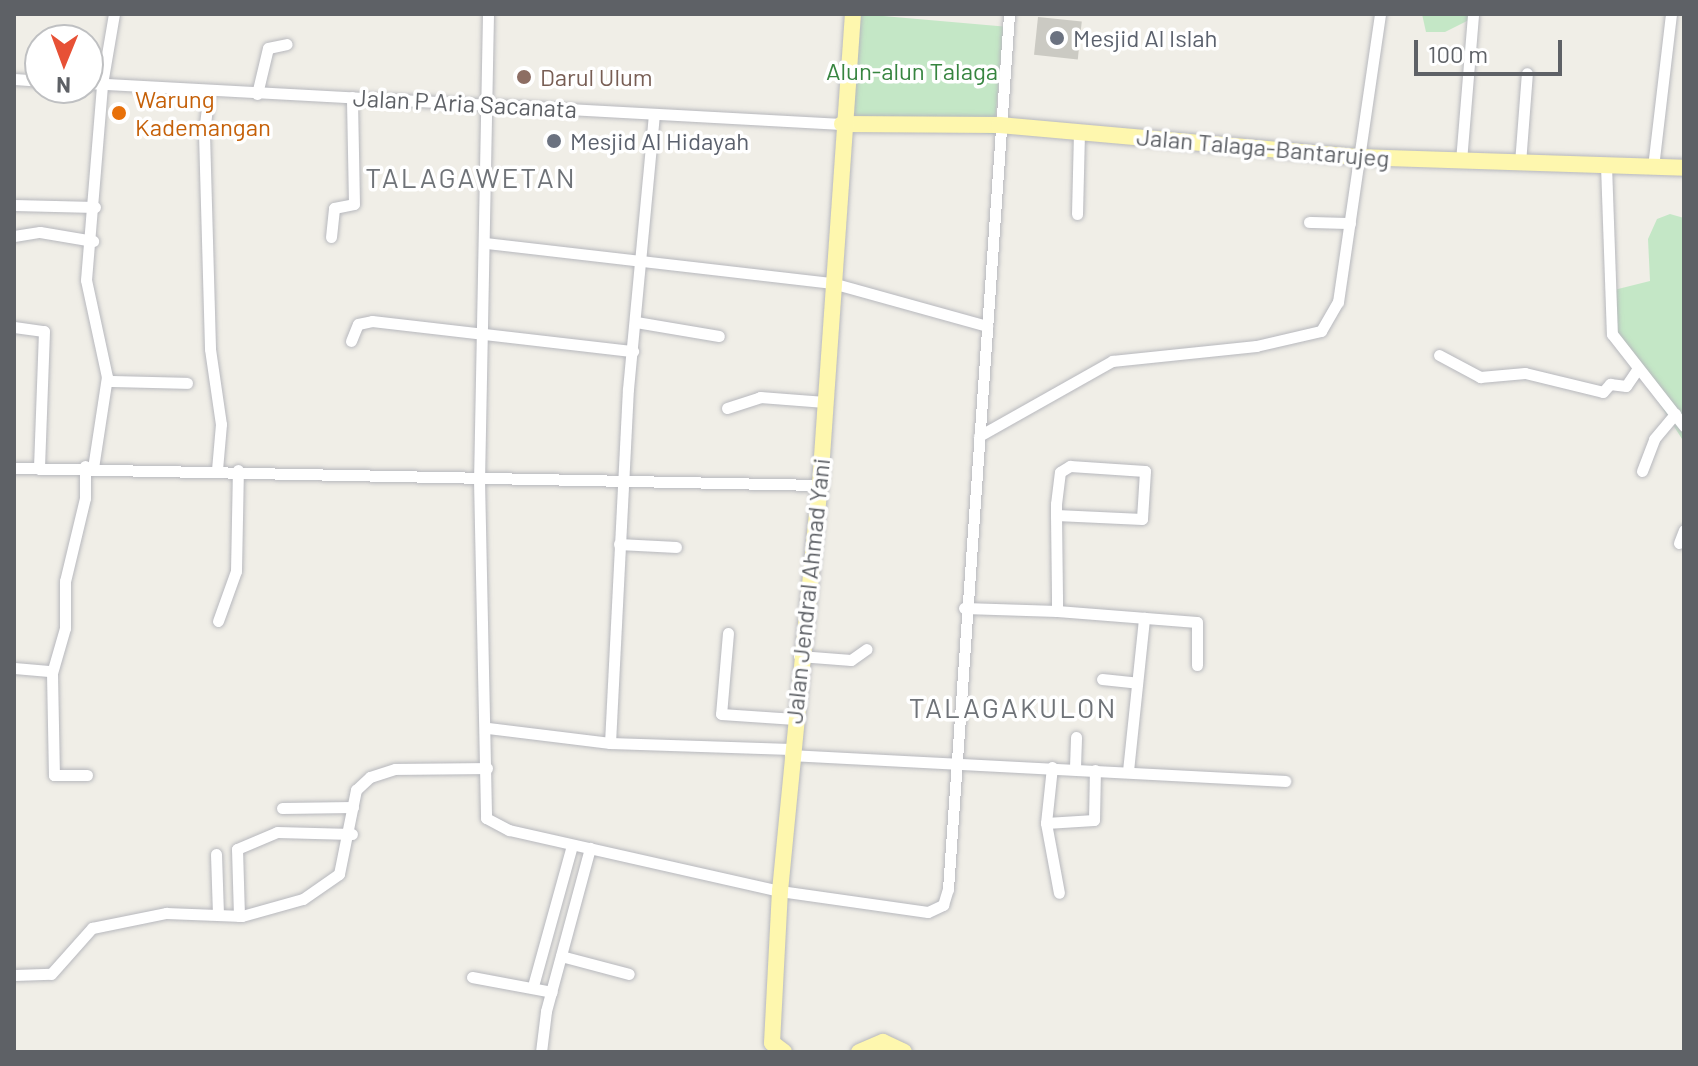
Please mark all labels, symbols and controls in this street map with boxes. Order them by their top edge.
north arrow [24,24,104,104]
place label: Mesjid Al Islah [1073,24,1218,52]
scale bar [1418,24,1566,74]
marker: Mesjid Al Islah [1048,29,1066,47]
text: 100 m [1428,39,1488,68]
park label: Alun-alun Talaga [826,57,998,85]
place label: Darul Ulum [540,63,653,91]
marker: Darul Ulum [515,68,533,86]
text: N [56,73,71,99]
street label: Jalan P Aria Sacanata [352,83,578,123]
place label: Warung Kademangan [135,85,271,141]
marker: Warung Kademangan [110,104,128,122]
street label: Jalan Talaga-Bantarujeg [1135,122,1391,172]
place label: Mesjid Al Hidayah [570,127,749,155]
marker: Mesjid Al Hidayah [545,132,563,150]
district label: TALAGAWETAN [365,160,577,194]
street label: Jalan Jendral Ahmad Yani [779,457,835,725]
district label: TALAGAKULON [909,690,1117,724]

